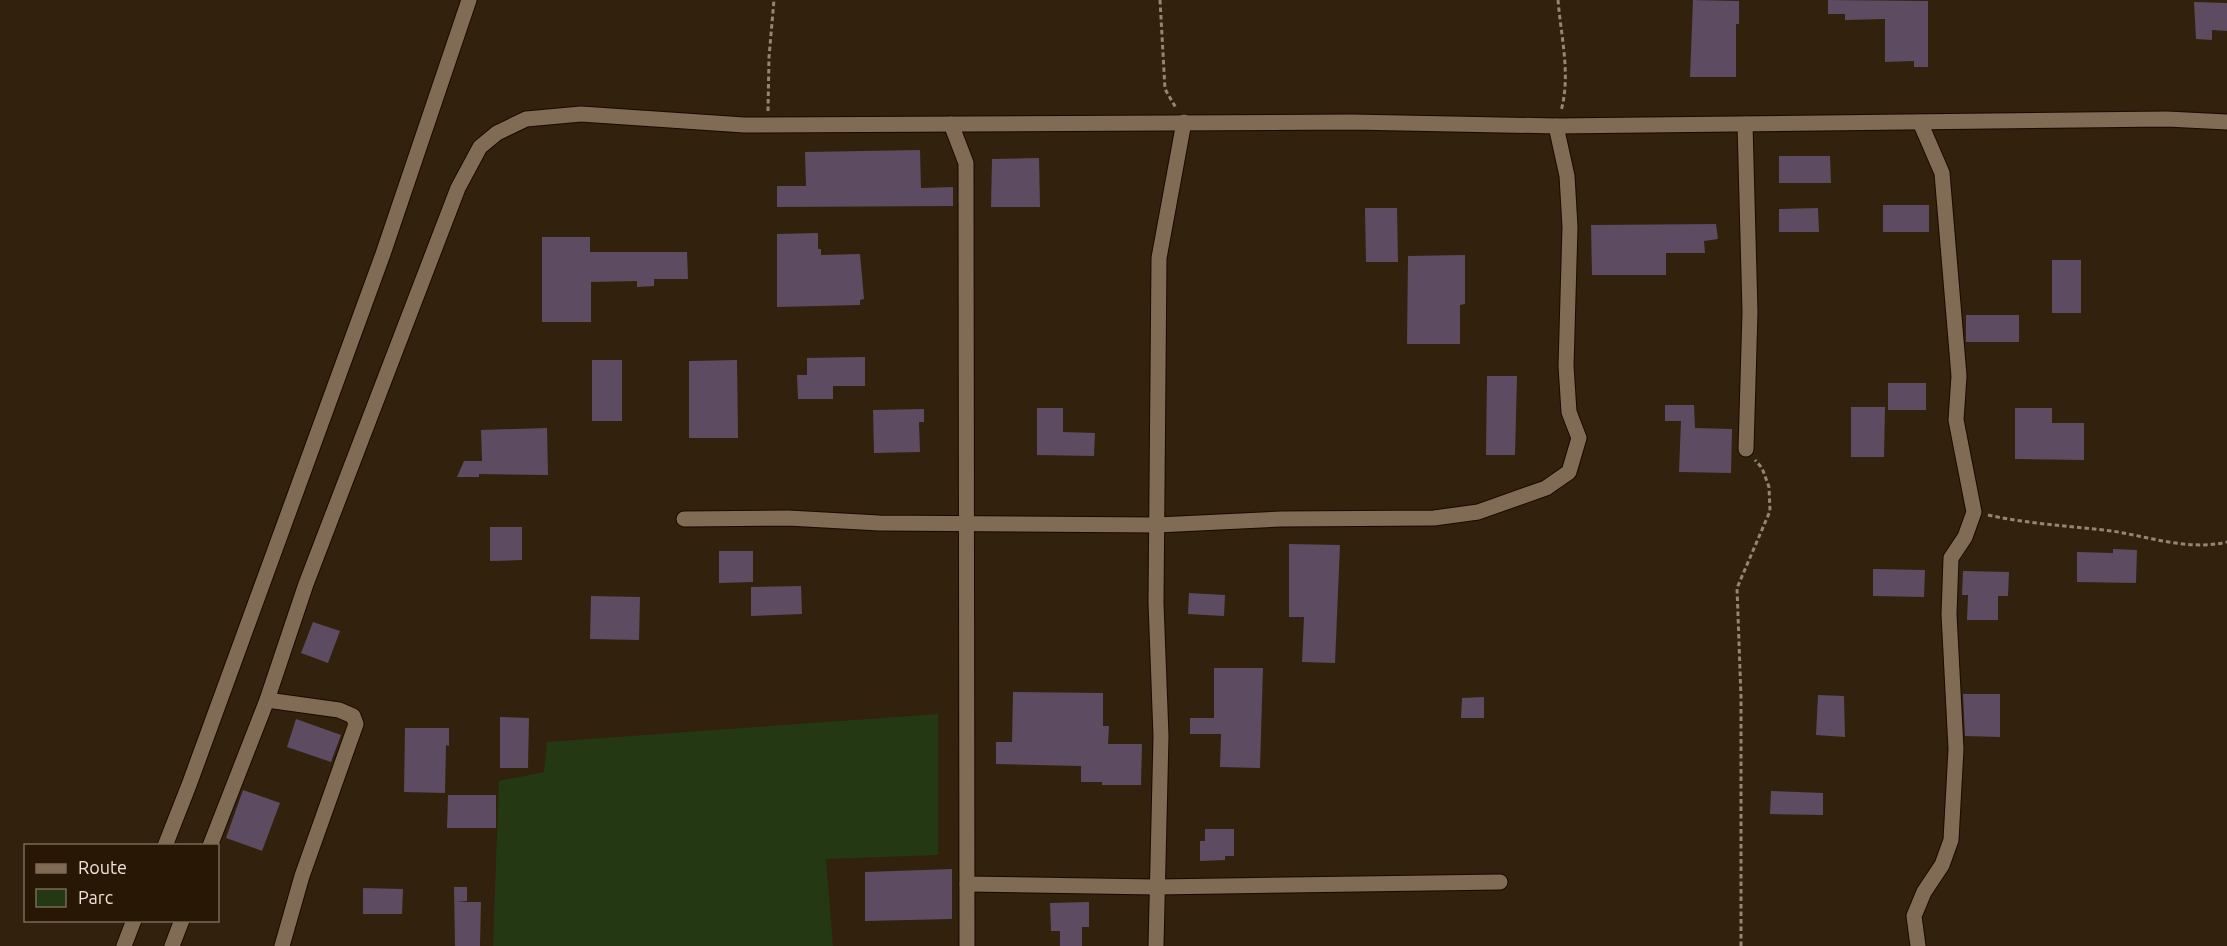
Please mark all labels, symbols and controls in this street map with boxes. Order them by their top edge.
legend [24,844,219,922]
text: Route [78,857,127,877]
text: Parc [78,887,113,907]

